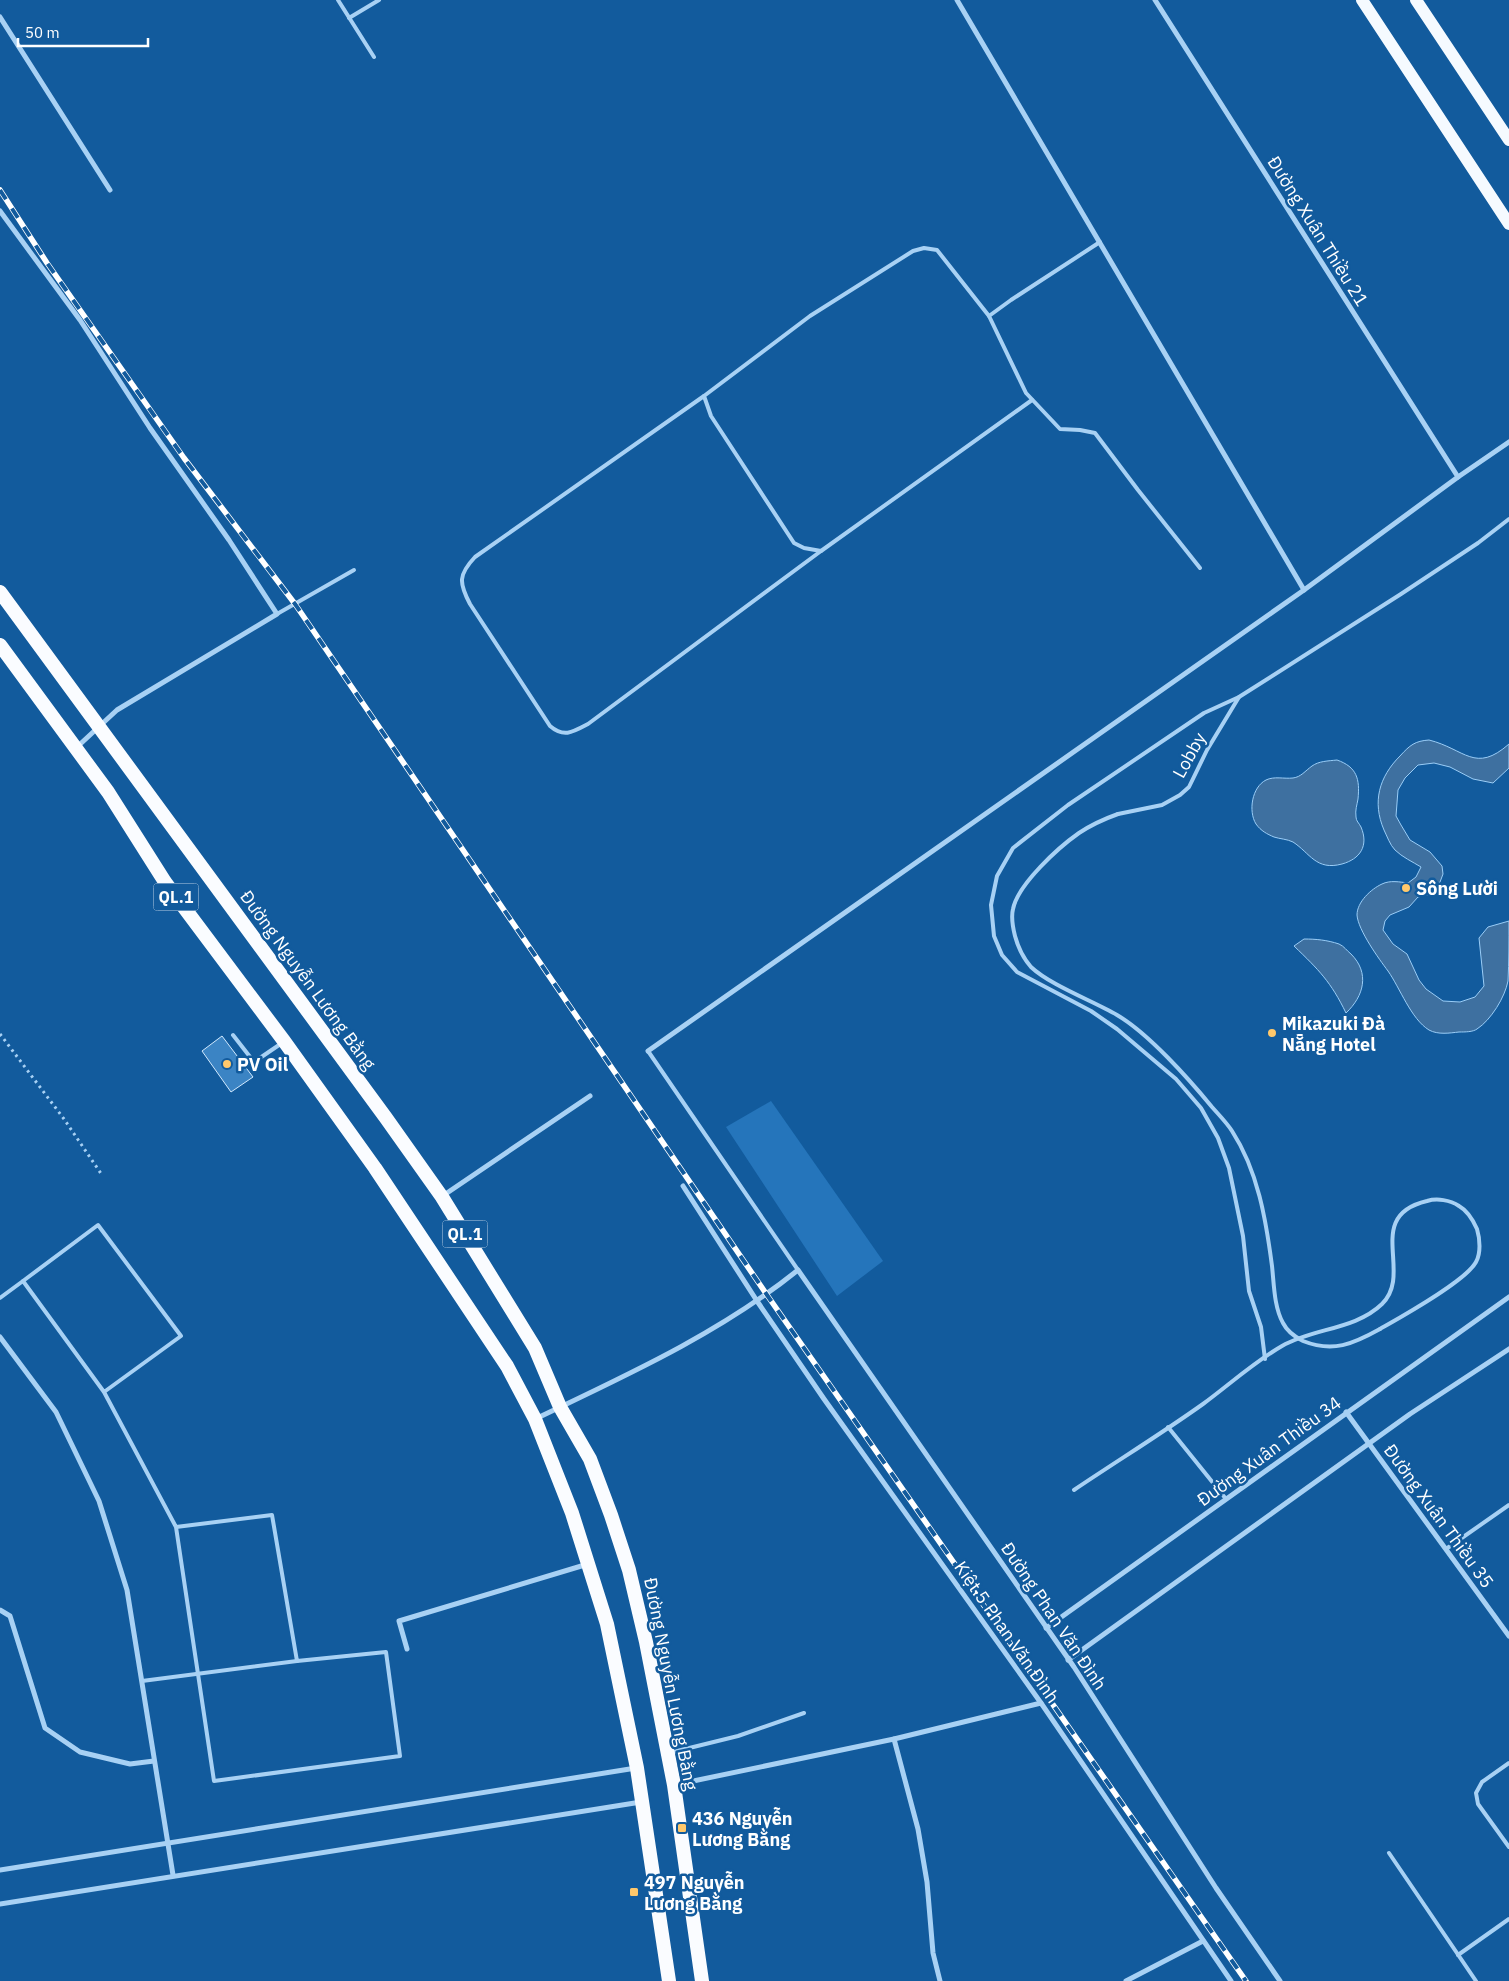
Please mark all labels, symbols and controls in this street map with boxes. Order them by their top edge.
scale bar [18,15,148,47]
text: 50 m [25,23,60,42]
street label: Đường Xuân Thiều 21 [1263,152,1373,310]
street label: Lobby [1167,728,1211,782]
place label: Sông Lười [1416,877,1498,900]
marker: Sông Lười [1400,882,1412,894]
road number: QL.1 [154,884,198,910]
street label: Đường Nguyễn Lương Bằng [235,886,381,1075]
place label: Mikazuki Đà Nẵng Hotel [1282,1012,1385,1056]
marker: Mikazuki Đà Nẵng Hotel [1266,1027,1278,1039]
place label: PV Oil [237,1053,289,1076]
marker: PV Oil [221,1058,233,1070]
road number: QL.1 [442,1220,488,1248]
street label: Đường Xuân Thiều 34 [1192,1391,1346,1511]
street label: Đường Xuân Thiều 35 [1379,1439,1499,1593]
street label: Đường Phan Văn Đình [996,1538,1112,1694]
street label: Kiệt 5 Phan Văn Đình [949,1557,1065,1707]
street label: Đường Nguyễn Lương Bằng [639,1576,703,1793]
place label: 436 Nguyễn Lương Bằng [692,1807,793,1851]
marker: 436 Nguyễn Lương Bằng [676,1822,688,1834]
place label: 497 Nguyễn Lương Bằng [644,1871,745,1915]
marker: 497 Nguyễn Lương Bằng [628,1886,640,1898]

